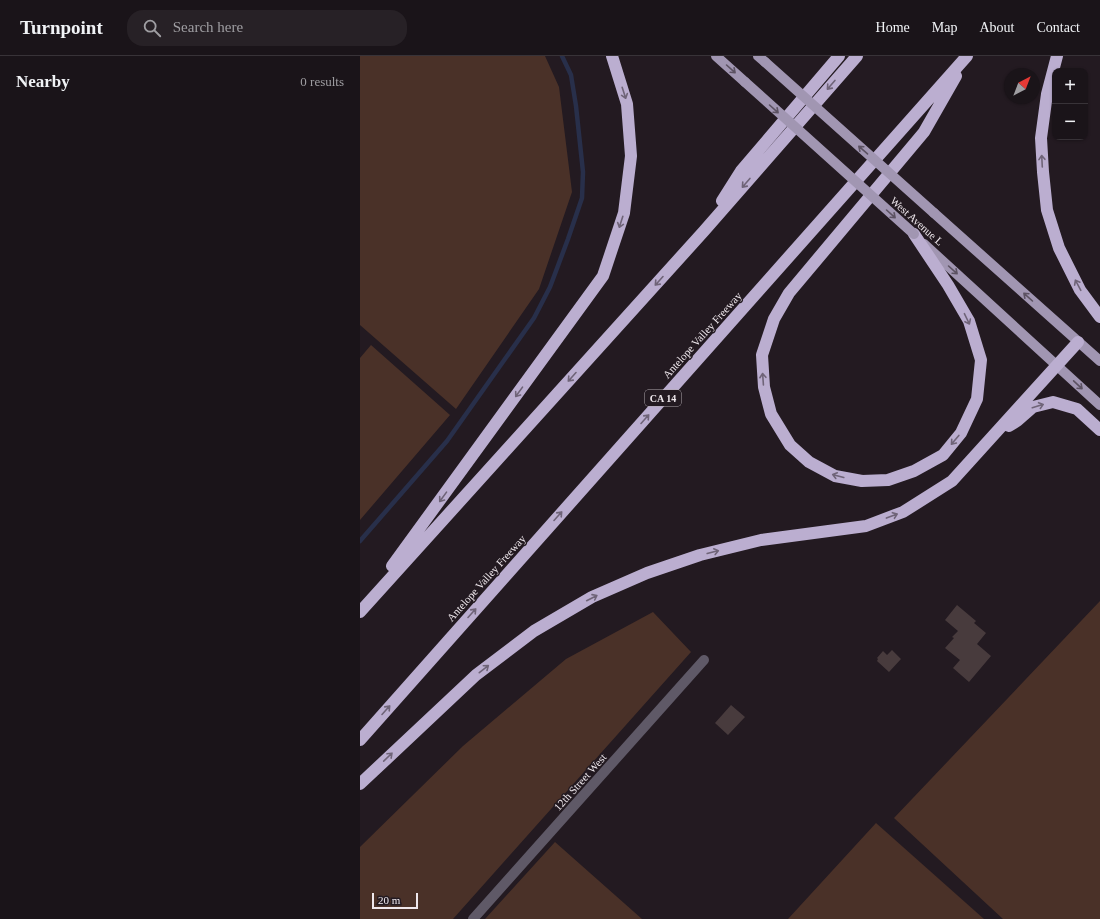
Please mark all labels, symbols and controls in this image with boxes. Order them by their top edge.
search box [127,10,407,46]
text: Turnpoint [20,17,103,38]
icon: search [141,17,163,39]
text: Search here [173,19,243,35]
text: Home [876,20,910,35]
text: Map [932,20,957,35]
text: About [979,20,1014,35]
text: Contact [1036,20,1080,35]
one-way arrow [725,65,736,74]
north arrow [1004,68,1040,104]
map controls [1052,68,1088,140]
button: + [1052,68,1088,104]
text: Nearby [16,72,70,91]
text: 0 results [300,74,344,89]
one-way arrow [827,80,836,91]
one-way arrow [620,87,628,99]
one-way arrow [769,104,779,113]
button: − [1052,104,1088,140]
one-way arrow [858,146,868,155]
one-way arrow [1038,155,1046,168]
one-way arrow [741,178,750,189]
street label: West Avenue L [888,194,946,248]
one-way arrow [886,210,897,219]
one-way arrow [617,215,624,228]
one-way arrow [948,265,958,275]
one-way arrow [655,275,664,286]
one-way arrow [1073,279,1081,291]
street label: Antelope Valley Freeway [660,289,744,380]
one-way arrow [1024,293,1034,302]
one-way arrow [964,313,971,325]
one-way arrow [568,372,577,382]
one-way arrow [760,373,767,386]
one-way arrow [1073,381,1084,390]
one-way arrow [515,386,523,397]
road number: CA 14 [645,390,681,406]
one-way arrow [1031,402,1044,409]
one-way arrow [640,414,649,424]
one-way arrow [951,435,960,446]
one-way arrow [832,472,845,479]
one-way arrow [439,491,447,502]
one-way arrow [554,511,563,521]
one-way arrow [885,512,897,520]
street label: Antelope Valley Freeway [444,532,528,623]
one-way arrow [707,548,720,555]
one-way arrow [586,594,598,601]
one-way arrow [468,608,477,619]
one-way arrow [478,665,489,674]
one-way arrow [381,706,390,716]
street label: 12th Street West [551,751,609,813]
one-way arrow [383,752,393,762]
scale bar [372,891,418,910]
text: 20 m [378,894,400,906]

